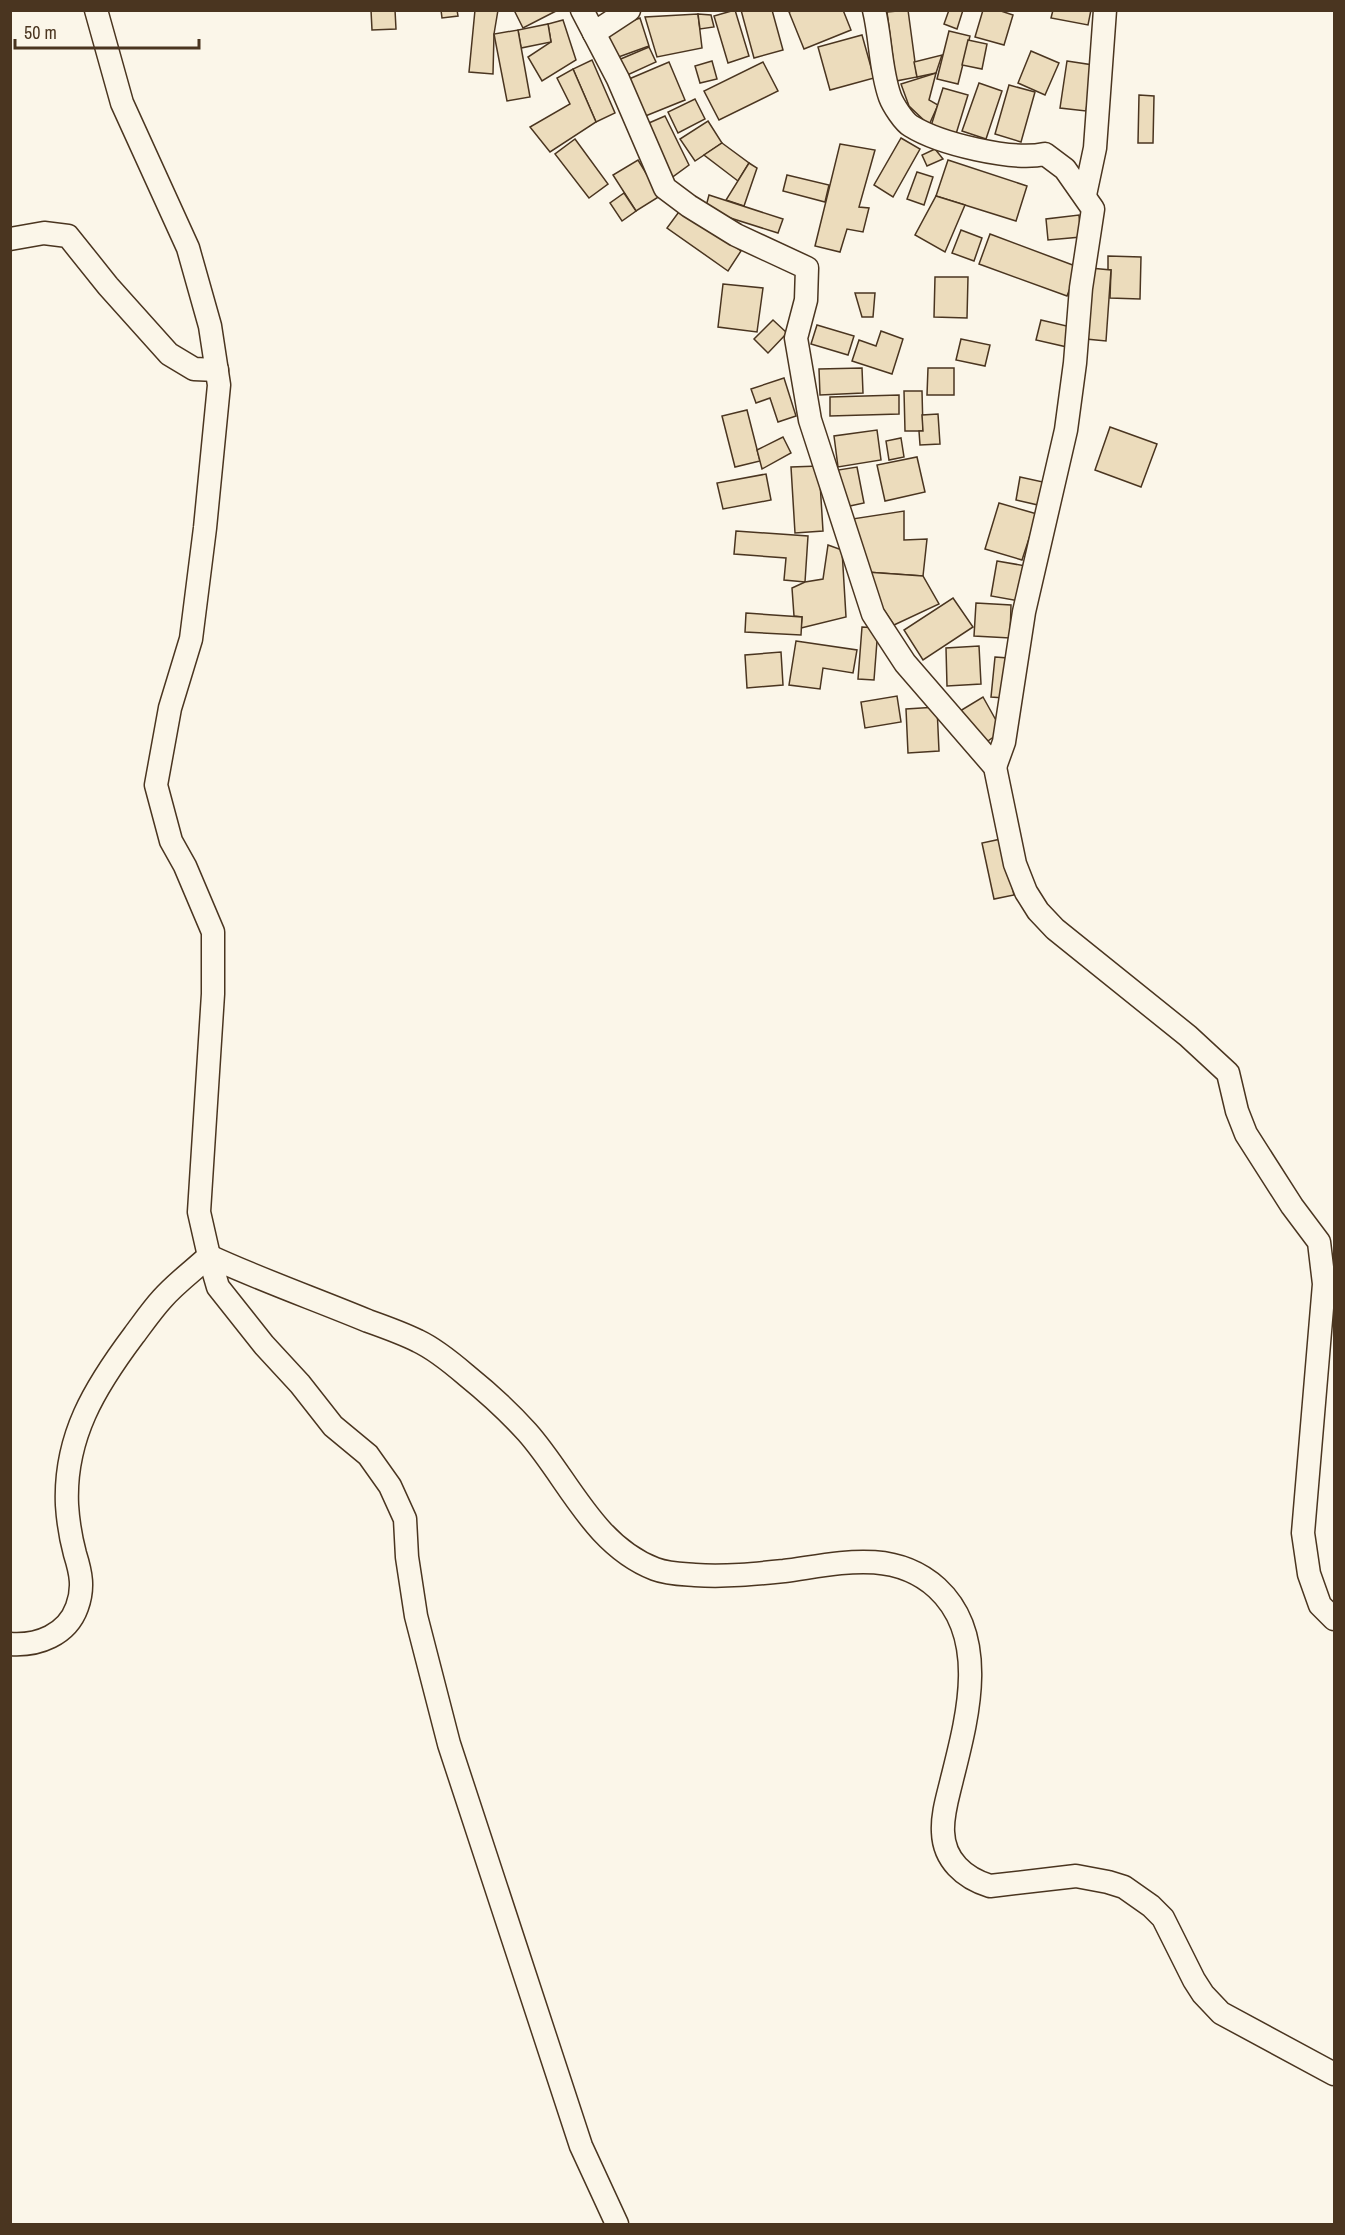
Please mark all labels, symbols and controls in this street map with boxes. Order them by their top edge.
scale bar [15,12,200,50]
text: 50 m [24,20,57,45]

